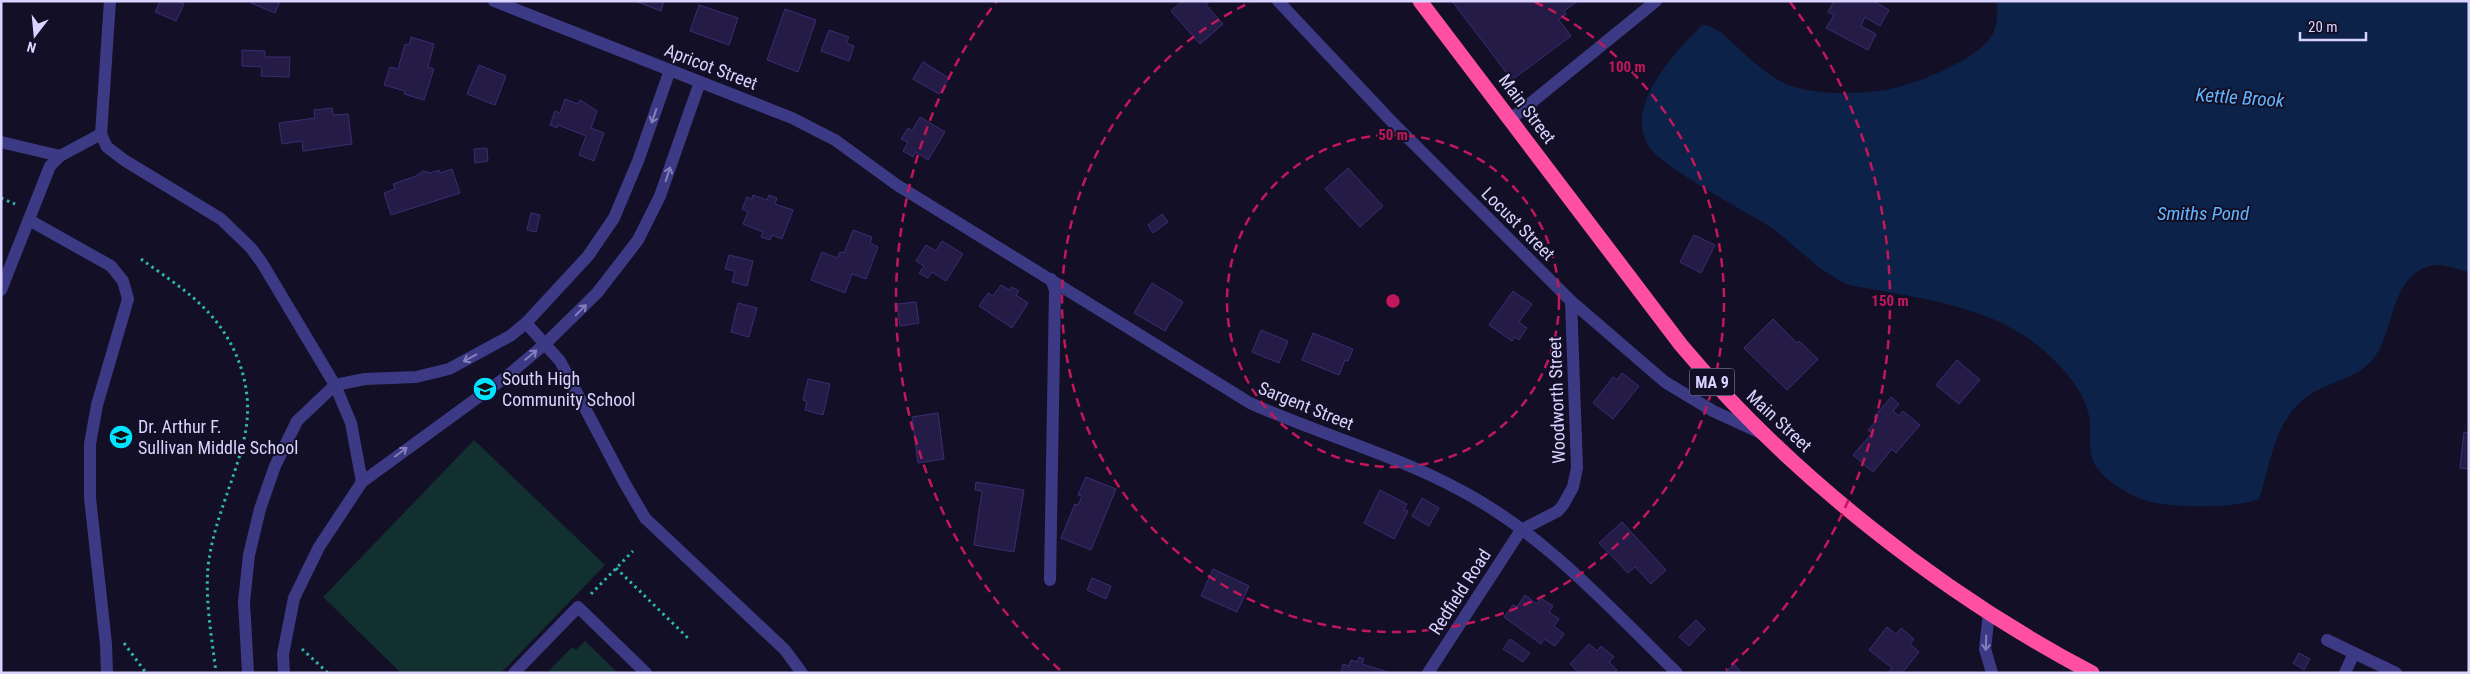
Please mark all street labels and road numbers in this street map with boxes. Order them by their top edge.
street label: Apricot Street [662,39,761,94]
street label: Main Street [1495,70,1560,148]
street label: Locust Street [1478,183,1559,264]
street label: Woodworth Street [1544,336,1569,464]
road number: MA 9 [1690,368,1734,396]
street label: Sargent Street [1255,377,1357,434]
street label: Main Street [1742,385,1816,456]
street label: Redfield Road [1424,545,1495,638]

